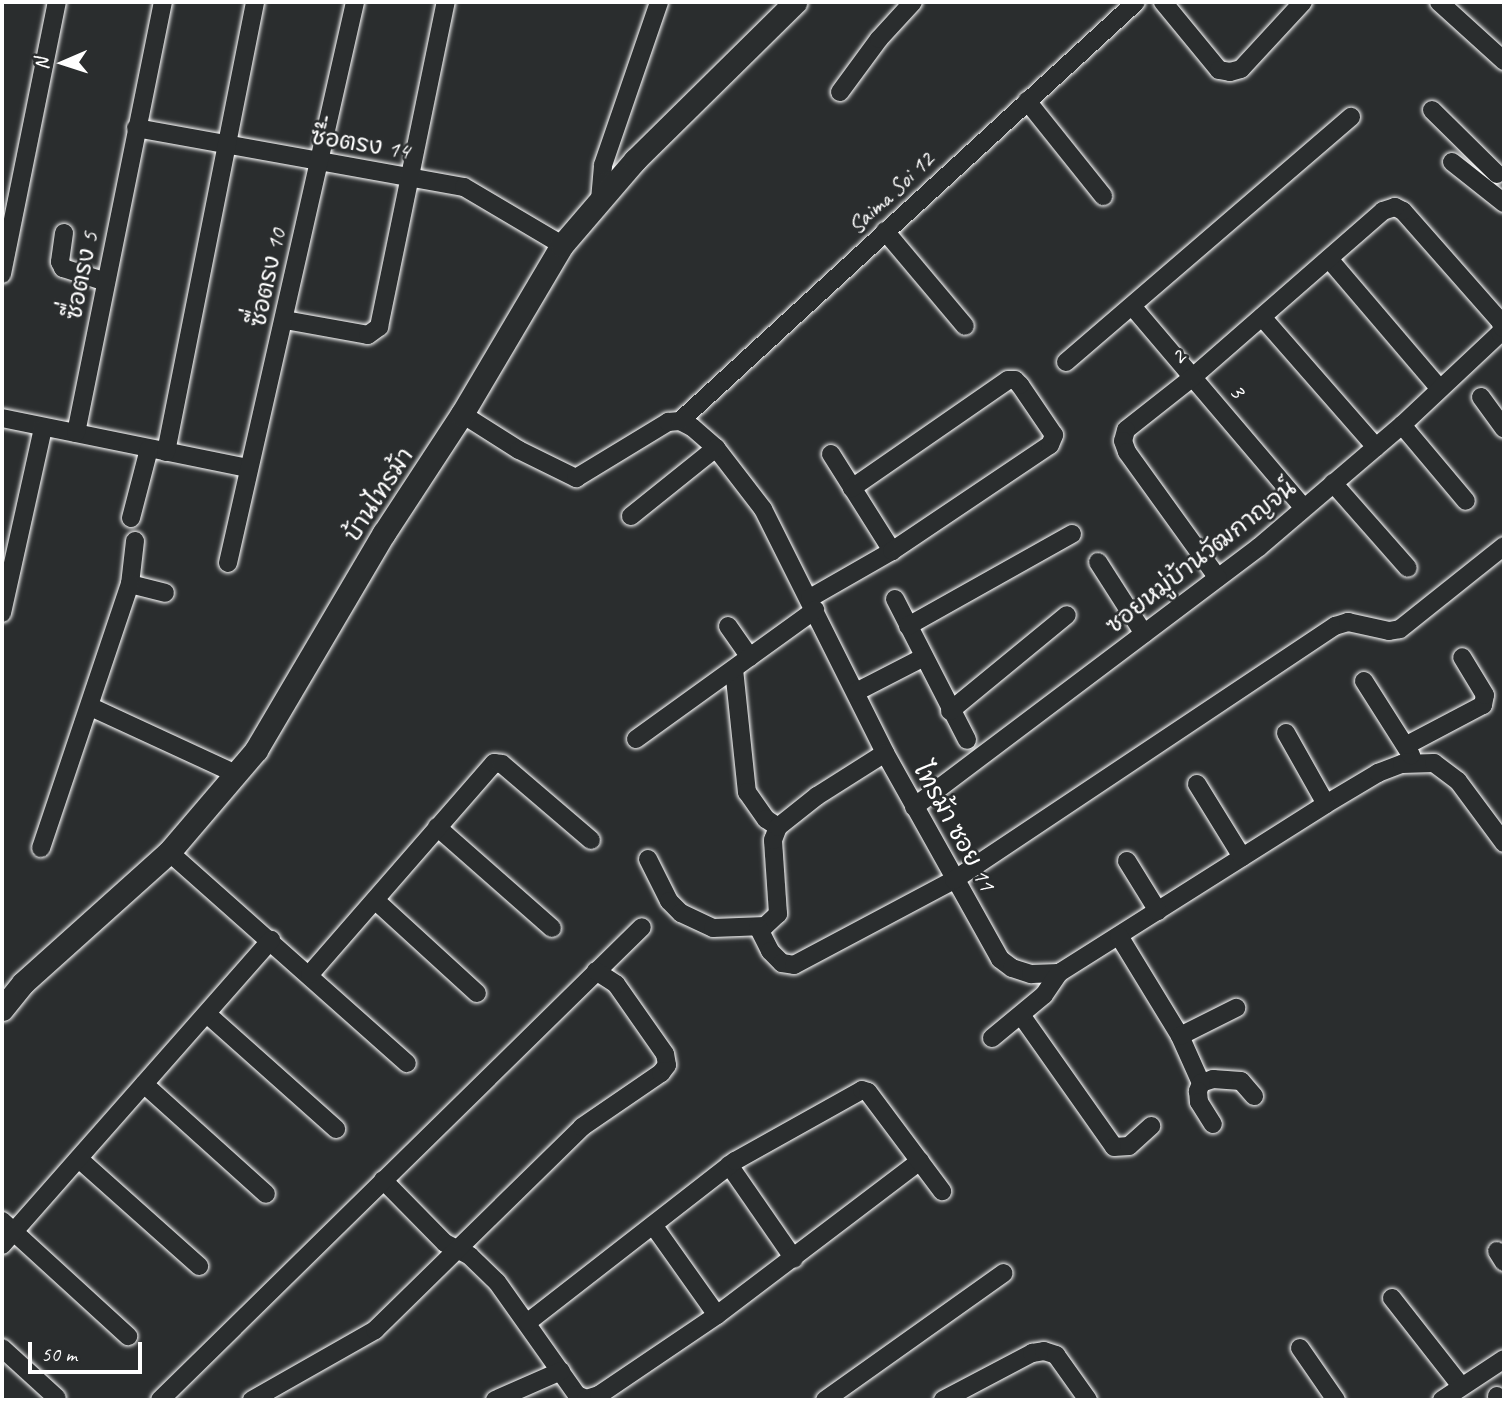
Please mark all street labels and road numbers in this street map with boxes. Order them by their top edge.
street label: ซื่อตรง 14 [308,122,412,166]
street label: Saima Soi 12 [842,146,940,240]
street label: ซื่อตรง 10 [244,226,292,330]
street label: ซื่อตรง 5 [59,230,105,322]
street label: 2 [1165,342,1191,372]
street label: 3 [1222,378,1252,404]
street label: บ้านไทรม้า [338,443,420,547]
street label: ซอยหมู่บ้านวัฒกาญจน์ [1100,474,1302,640]
street label: ไทรม้า ซอย 11 [907,758,1001,896]

